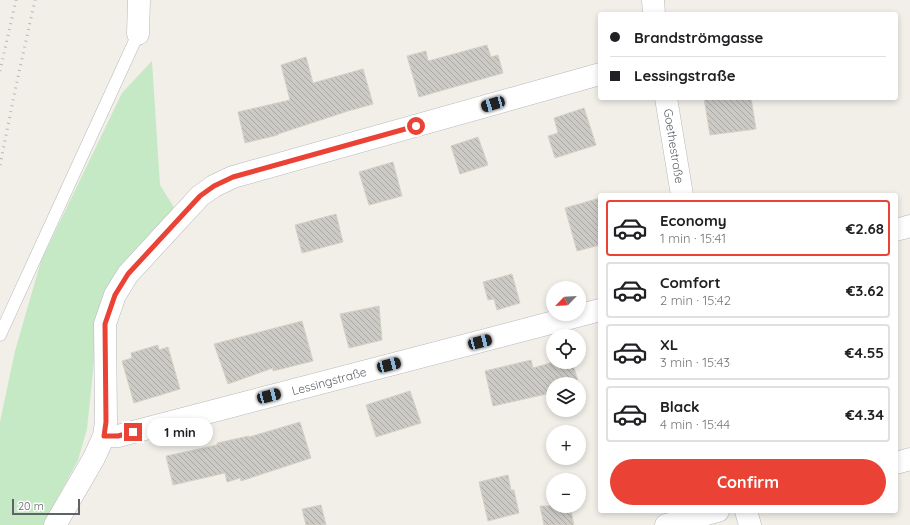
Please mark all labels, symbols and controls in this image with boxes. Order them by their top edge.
text: Brandströmgasse [634,28,763,47]
text: Lessingstraße [634,66,736,85]
car [480,95,506,113]
street label: Goethestraße [661,108,687,185]
route start [407,117,425,135]
icon: car [612,210,648,246]
text: Economy [660,211,727,230]
text: €2.68 [846,219,884,238]
text: 1 min · 15:41 [660,230,726,246]
icon: car [612,272,648,308]
text: Comfort [660,273,721,292]
north arrow [546,281,586,321]
map controls [546,281,586,513]
text: €3.62 [846,281,884,300]
text: 2 min · 15:42 [660,292,731,308]
button: locate [546,329,586,369]
car [467,333,493,351]
icon: car [612,334,648,370]
text: XL [660,335,678,354]
text: €4.55 [845,343,884,362]
text: 3 min · 15:43 [660,354,730,370]
car [376,356,402,374]
street label: Lessingstraße [290,364,368,398]
button: layers [546,377,586,417]
car [256,387,282,405]
icon: car [612,396,648,432]
text: Black [660,397,700,416]
text: €4.34 [845,405,884,424]
text: 4 min · 15:44 [660,416,730,432]
callout: 1 min [147,418,213,446]
route end [124,423,142,441]
text: 1 min [164,424,196,440]
button: + [546,425,586,465]
button: Confirm [610,459,886,505]
button: − [546,473,586,513]
scale bar [12,497,80,516]
text: 20 m [18,499,44,513]

